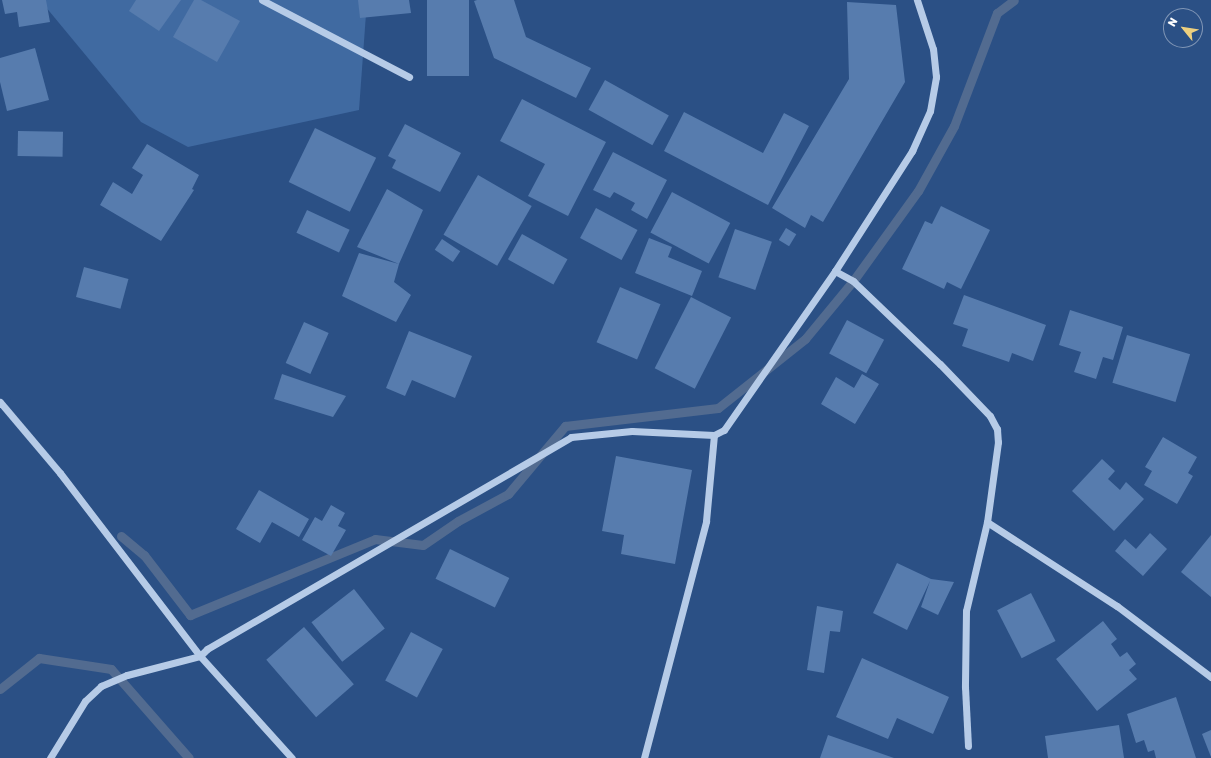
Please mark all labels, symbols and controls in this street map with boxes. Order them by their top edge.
north arrow [1163,8,1203,48]
text: N [1165,16,1181,29]

